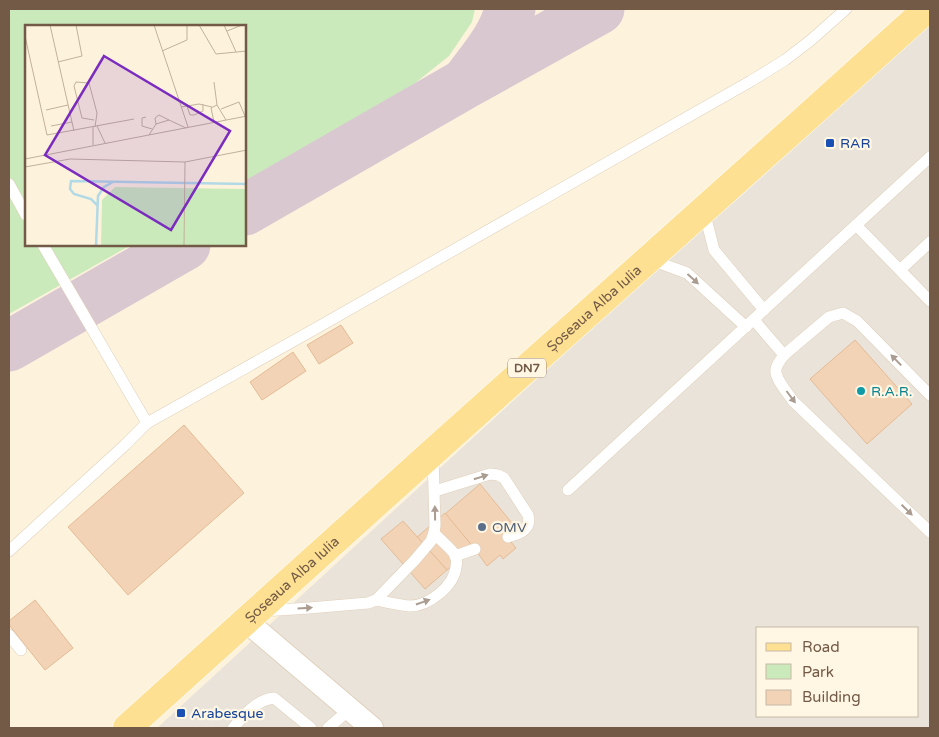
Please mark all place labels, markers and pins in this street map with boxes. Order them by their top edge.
place label: RAR [840,135,870,152]
marker: RAR [824,137,836,149]
place label: R.A.R. [871,383,912,400]
marker: R.A.R. [855,385,867,397]
place label: OMV [492,519,527,536]
marker: OMV [476,521,488,533]
place label: Arabesque [191,705,263,722]
marker: Arabesque [175,707,187,719]

